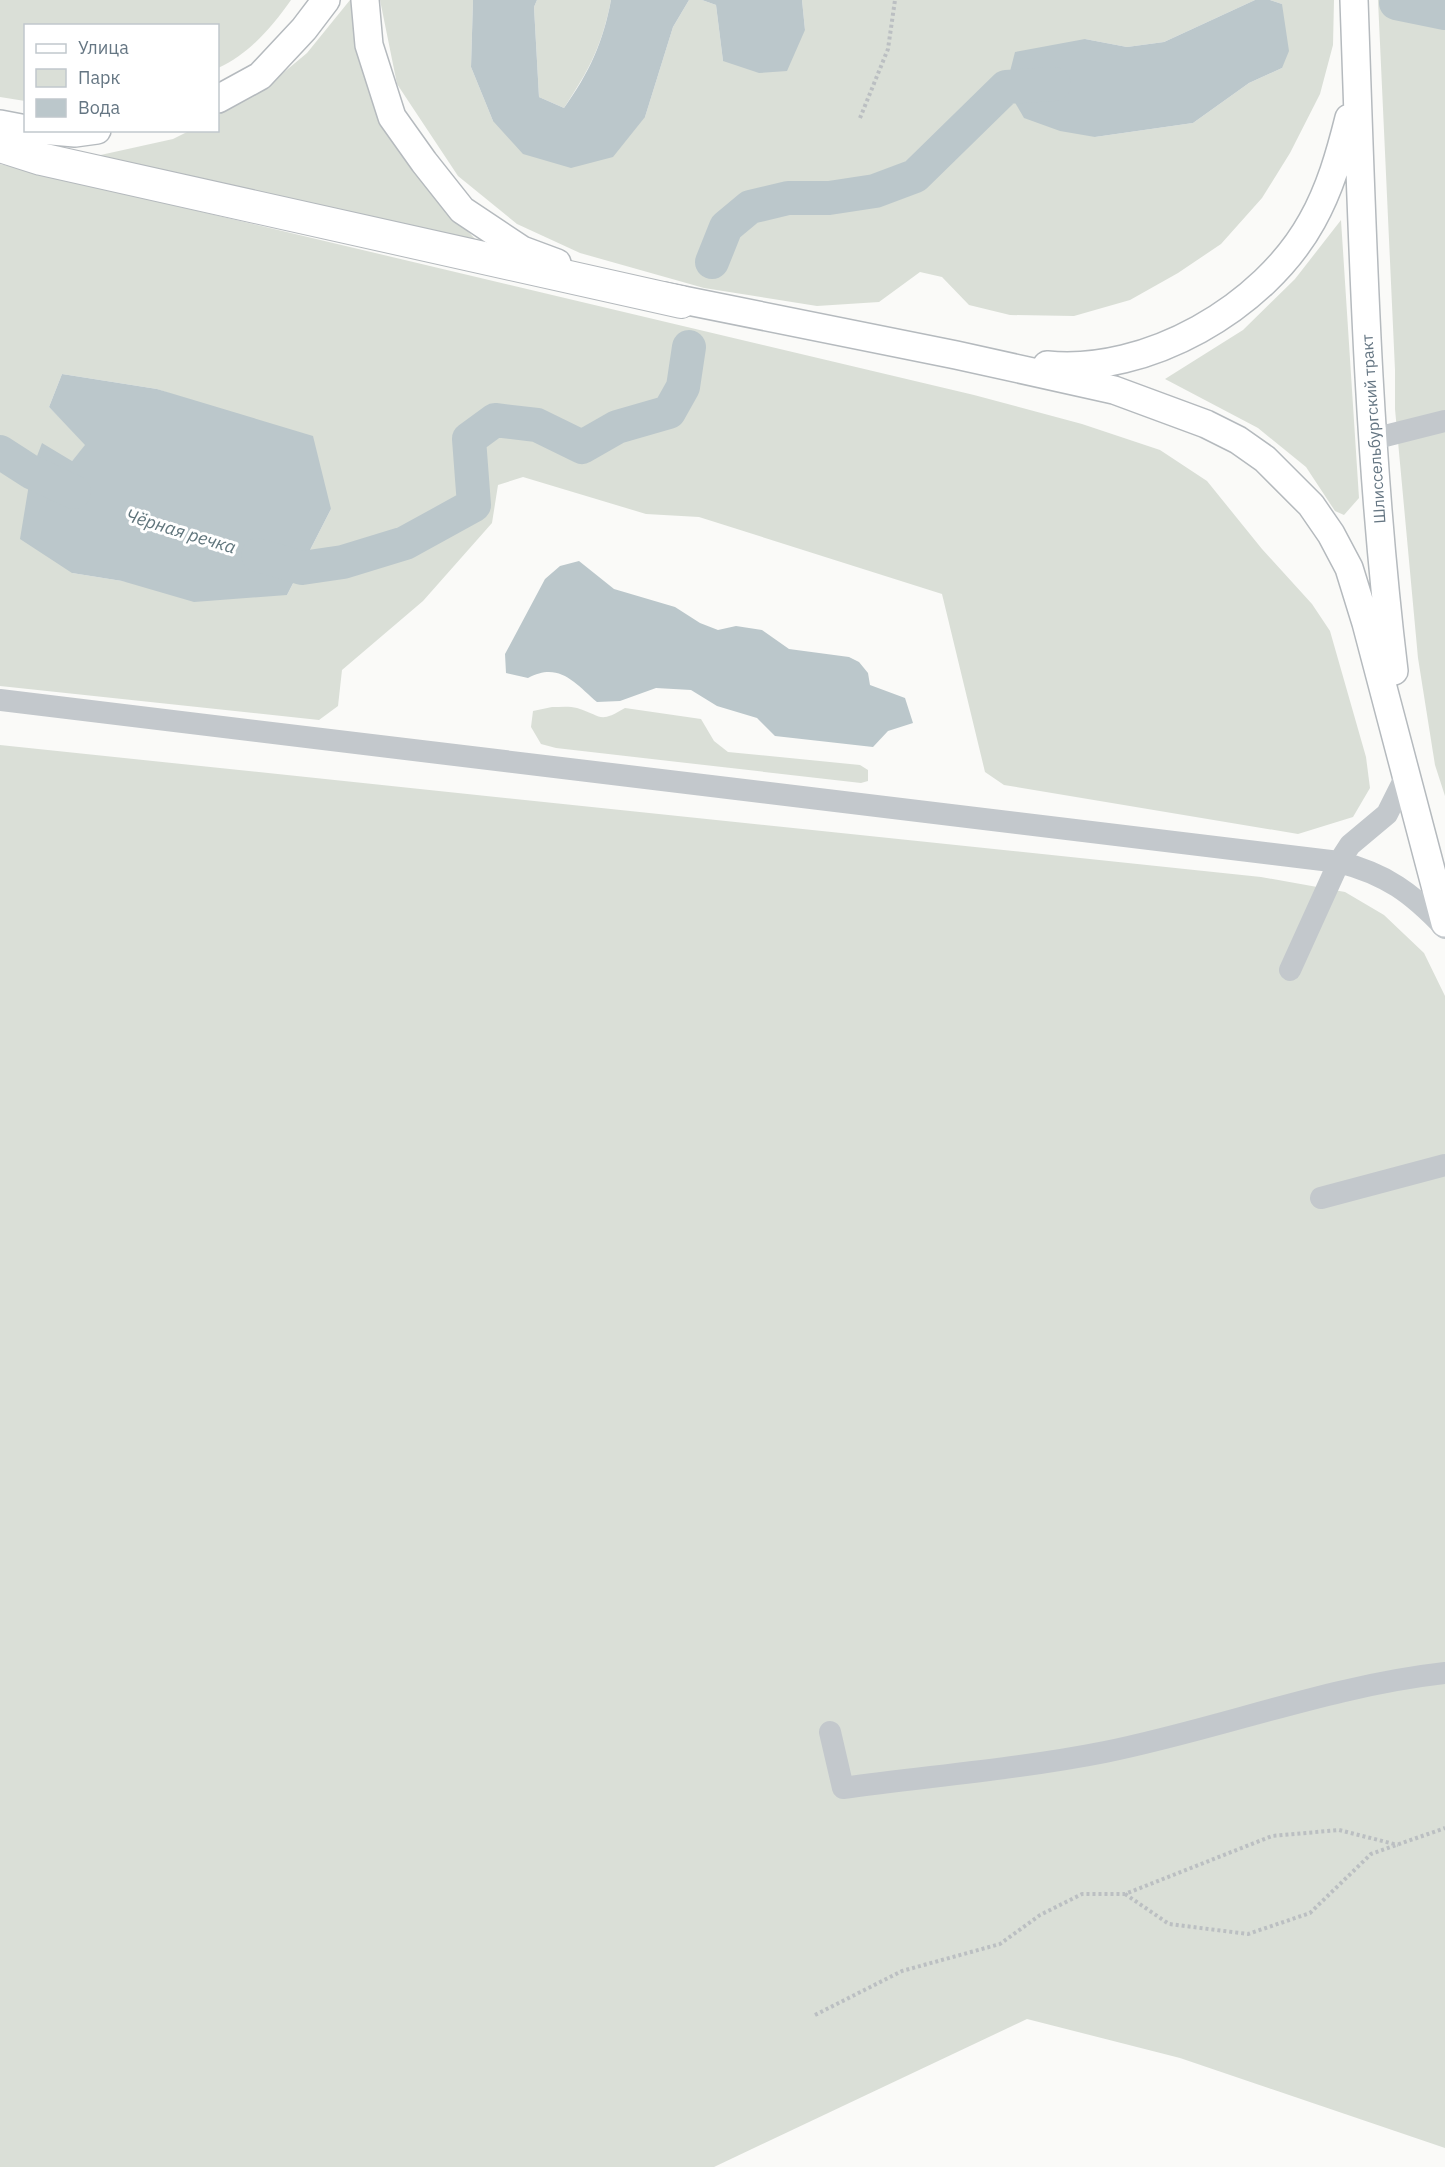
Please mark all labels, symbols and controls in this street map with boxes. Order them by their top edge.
legend [24,24,219,132]
text: Улица [78,36,129,59]
text: Парк [78,66,121,89]
text: Вода [78,96,121,119]
street label: Шлиссельбургский тракт [1356,333,1390,524]
water label: Чёрная речка [123,503,239,559]

